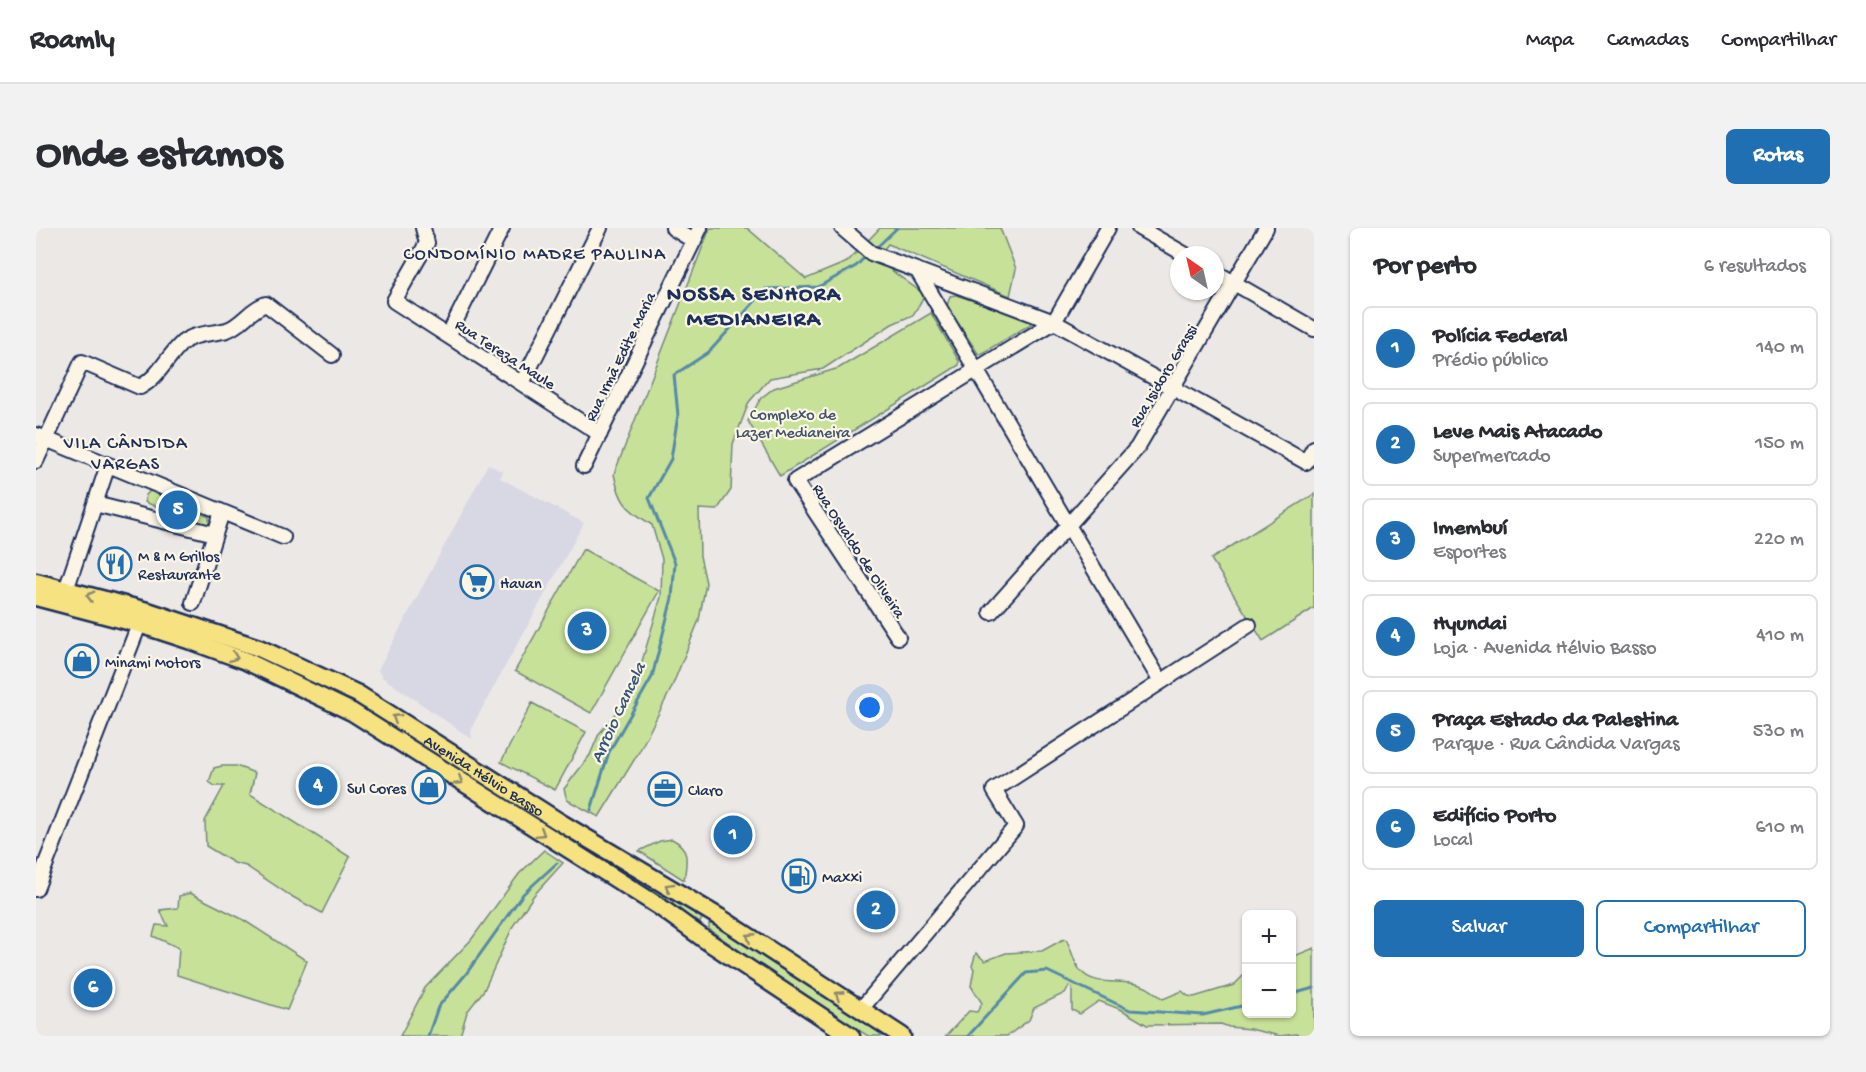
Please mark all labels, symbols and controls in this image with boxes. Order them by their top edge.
text: Roamly [30,25,115,58]
text: Mapa [1526,29,1574,54]
text: Camadas [1607,29,1688,54]
text: Compartilhar [1721,29,1836,54]
button: Rotas [1726,129,1830,184]
text: Onde estamos [36,132,282,181]
district label: CONDOMÍNIO MADRE PAULINA [404,245,666,266]
north arrow [1170,246,1224,300]
text: Por perto [1374,252,1477,283]
text: 6 resultados [1704,256,1806,279]
district label: NOSSA SENHORA MEDIANEIRA [667,283,842,334]
street label: Rua Irmã Edite Maria [583,289,662,425]
street label: Rua Tereza Maule [450,316,558,396]
street label: Rua Isidoro Grassi [1127,322,1203,432]
text: Polícia Federal [1433,324,1568,350]
text: 1 [1391,337,1400,360]
text: 140 m [1756,337,1804,360]
text: Prédio público [1433,350,1548,373]
park label: Complexo de Lazer Medianeira [736,407,851,444]
text: Leve Mais Atacado [1433,420,1602,446]
district label: VILA CÂNDIDA VARGAS [63,433,188,476]
text: 2 [1391,433,1400,456]
text: 150 m [1755,433,1804,456]
text: Supermercado [1433,446,1551,469]
street label: Rua Osvaldo de Oliveira [807,481,908,624]
pin: 5 [158,488,198,532]
text: Imembuí [1433,516,1508,542]
text: 3 [1390,529,1401,552]
text: 220 m [1754,529,1804,552]
text: Esportes [1433,542,1506,565]
restaurant icon: M & M Grillos Restaurante [97,546,133,582]
place label: M & M Grillos Restaurante [138,549,221,586]
supermarket icon: Havan [459,564,495,600]
place label: Havan [500,576,542,595]
one-way arrow [85,591,96,603]
pin: 3 [568,608,606,654]
text: Hyundai [1433,612,1507,638]
text: 4 [1391,625,1400,648]
text: 410 m [1756,625,1804,648]
text: Loja · Avenida Hélvio Basso [1433,638,1657,661]
shop icon: Minami Motors [64,643,100,679]
one-way arrow [228,650,239,662]
place label: Minami Motors [105,655,202,674]
water label: Arroio Cancela [587,659,652,766]
your location [855,693,884,722]
text: Praça Estado da Palestina [1433,708,1678,734]
one-way arrow [392,714,402,726]
text: 5 [1390,721,1401,744]
text: 530 m [1753,721,1804,744]
street label: Avenida Hélvio Basso [419,732,546,823]
text: Parque · Rua Cândida Vargas [1433,734,1680,757]
pin: 4 [298,764,338,808]
shop icon: Sul Cores [411,769,447,805]
office icon: Claro [647,771,683,807]
one-way arrow [453,773,464,784]
place label: Sul Cores [347,781,407,800]
place label: Claro [688,783,723,802]
text: Edifício Porto [1433,804,1557,830]
pin: 1 [714,812,752,858]
text: 6 [1390,817,1401,840]
text: 610 m [1755,817,1804,840]
one-way arrow [535,825,545,837]
text: Local [1433,830,1473,853]
fuel station icon: Maxxi [781,858,817,894]
place label: Maxxi [822,870,862,889]
one-way arrow [665,882,675,894]
pin: 2 [856,888,896,932]
button: Salvar [1374,900,1584,957]
button: Compartilhar [1596,900,1806,957]
map controls [1242,910,1296,1018]
button: + [1242,910,1296,964]
one-way arrow [746,934,757,945]
button: − [1242,964,1296,1018]
pin: 6 [74,966,112,1011]
one-way arrow [835,991,846,1002]

